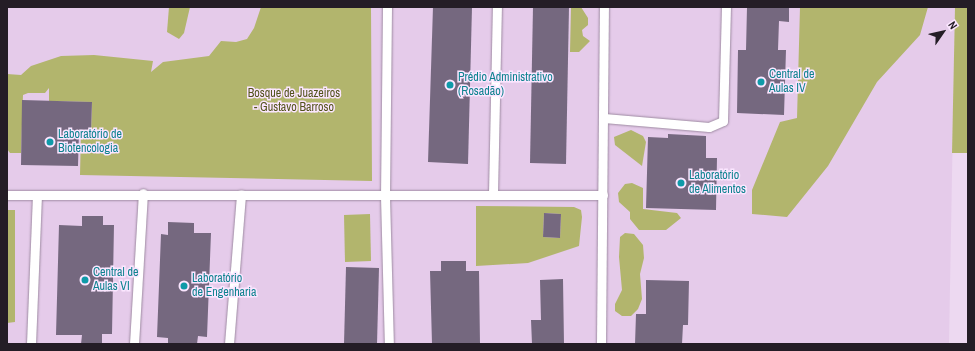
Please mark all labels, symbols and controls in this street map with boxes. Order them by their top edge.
north arrow [923,12,963,52]
text: N [945,19,961,32]
place label: Central de Aulas IV [769,68,814,96]
place label: Prédio Administrativo (Rosadão) [458,71,553,99]
marker: Central de Aulas IV [756,77,766,87]
marker: Prédio Administrativo (Rosadão) [445,80,455,90]
park label: Bosque de Juazeiros - Gustavo Barroso [248,87,340,115]
place label: Laboratório de Biotencologia [58,128,122,156]
marker: Laboratório de Biotencologia [45,137,55,147]
place label: Laboratório de Alimentos [689,169,746,197]
marker: Laboratório de Alimentos [676,178,686,188]
place label: Central de Aulas VI [93,266,138,294]
place label: Laboratório de Engenharia [192,272,257,300]
marker: Central de Aulas VI [80,275,90,285]
marker: Laboratório de Engenharia [179,281,189,291]

